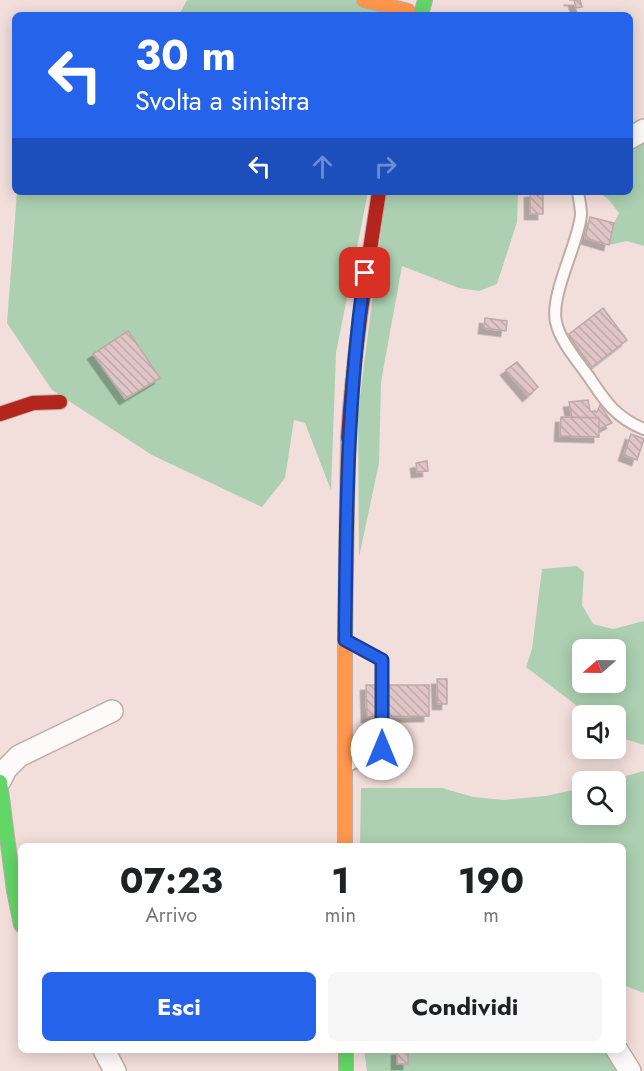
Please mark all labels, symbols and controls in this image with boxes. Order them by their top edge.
text: 30 m [135,25,236,86]
icon: left [36,36,114,114]
text: Svolta a sinistra [135,81,310,120]
icon: left [243,150,276,183]
icon: ahead [306,150,339,183]
icon: right [369,150,402,183]
pin [339,247,390,298]
icon: arrive [348,256,381,289]
north arrow [572,639,626,693]
map controls [572,639,626,825]
button: sound [572,705,626,759]
position arrow [350,717,414,781]
button: search [572,771,626,825]
text: 07:23 [120,854,223,906]
text: 1 [331,854,350,906]
text: 190 [458,854,524,906]
text: Arrivo [146,901,197,930]
text: min [325,901,356,930]
text: m [483,901,499,930]
button: Esci [42,972,316,1041]
button: Condividi [328,972,602,1041]

